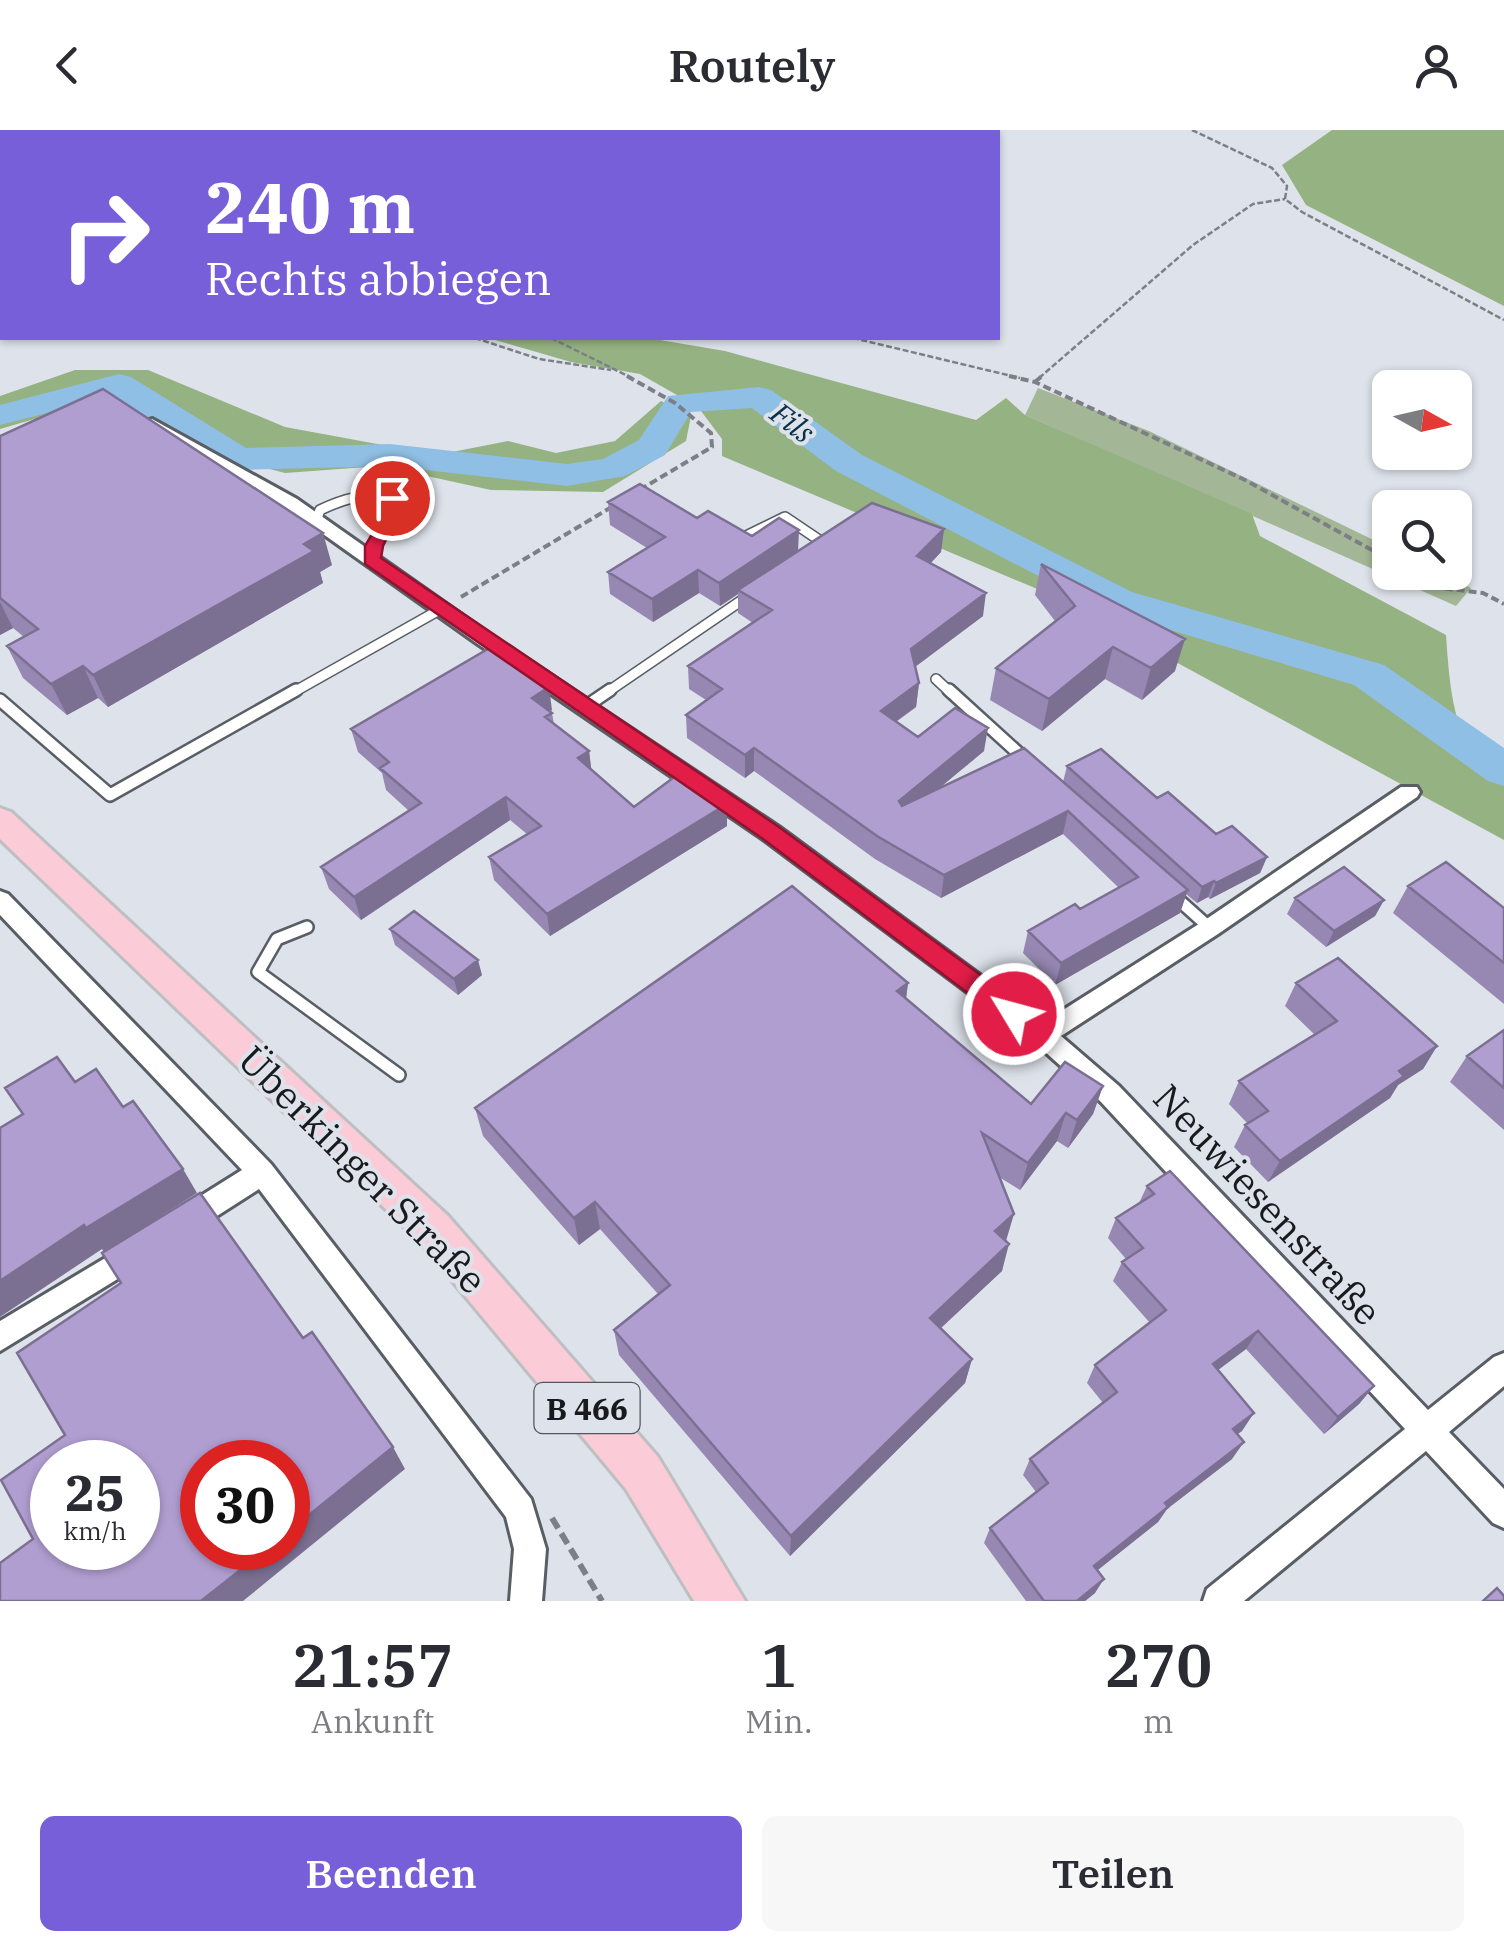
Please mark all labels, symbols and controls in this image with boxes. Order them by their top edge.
text: Routely [669,36,835,94]
icon: back [40,38,95,93]
icon: person [1409,38,1464,93]
text: 240 m [205,161,415,252]
icon: right [40,170,170,300]
text: Rechts abbiegen [205,249,552,307]
north arrow [1372,370,1472,470]
map controls [1372,370,1472,590]
water label: Fils [763,392,823,451]
pin [350,456,435,541]
icon: arrive [365,471,420,526]
button: search [1372,490,1472,590]
position arrow [962,962,1066,1066]
street label: Überkinger Straße [229,1035,497,1303]
street label: Neuwiesenstraße [1144,1073,1392,1335]
road number: B 466 [534,1383,640,1433]
speed limit sign: 30 [180,1440,310,1570]
text: 25 [65,1460,125,1525]
text: km/h [63,1514,127,1547]
text: 21:57 [292,1625,454,1704]
text: 1 [761,1625,797,1704]
text: 270 [1104,1625,1212,1704]
text: Ankunft [311,1700,434,1742]
text: Min. [745,1700,813,1742]
text: m [1143,1700,1174,1742]
button: Beenden [40,1816,742,1931]
button: Teilen [762,1816,1464,1931]

